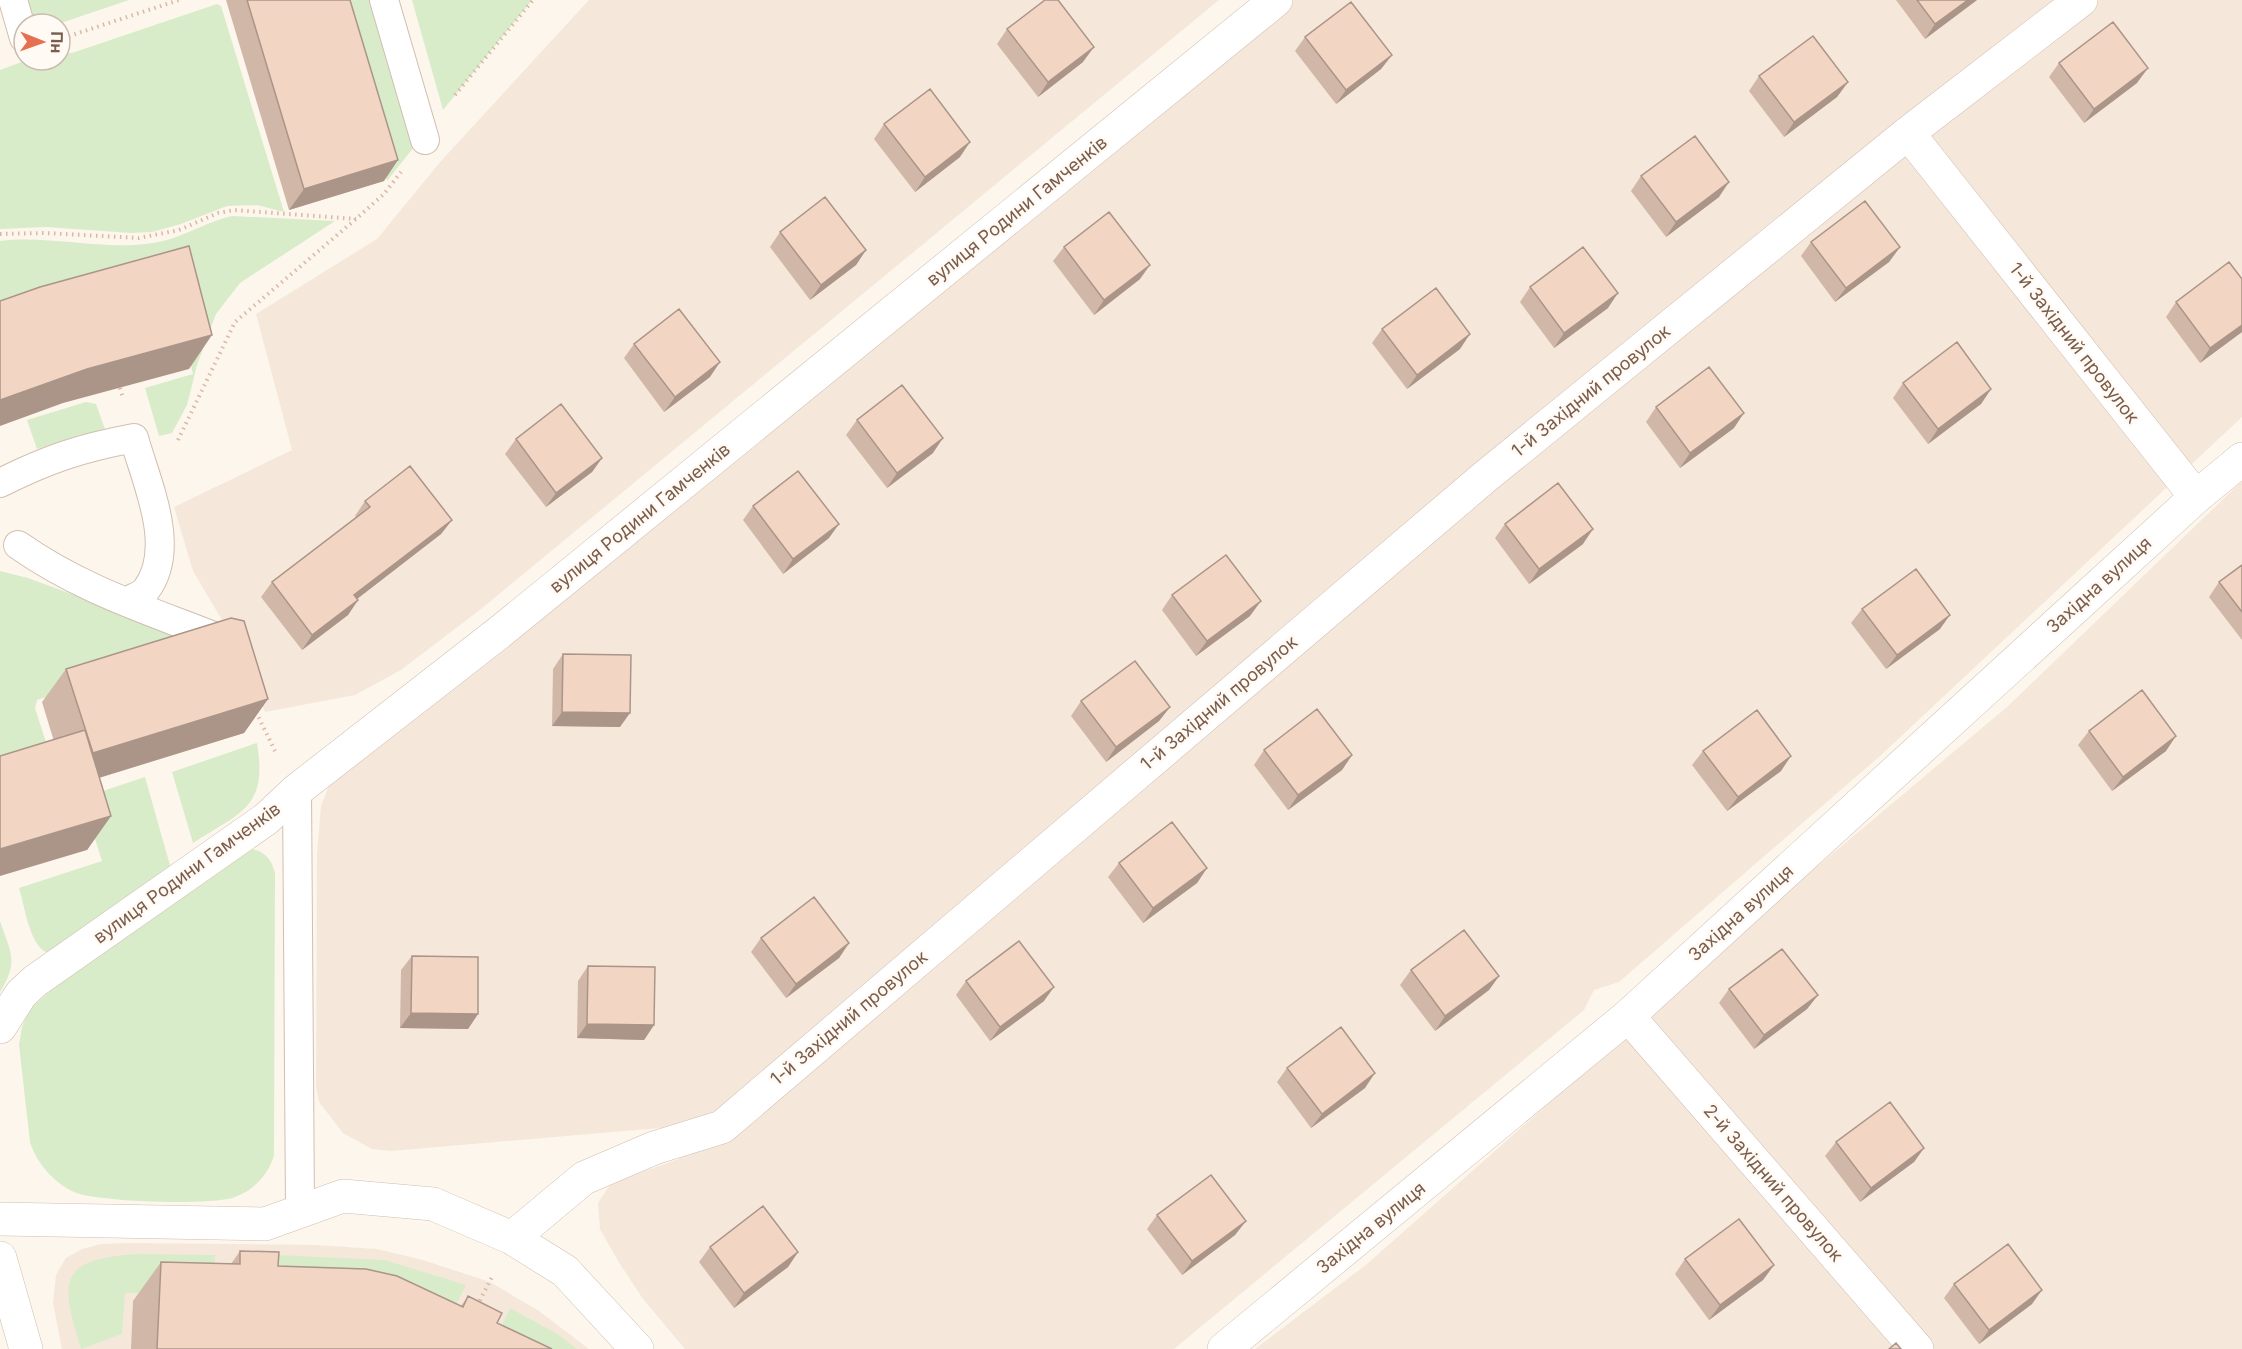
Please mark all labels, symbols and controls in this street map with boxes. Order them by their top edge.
north arrow [12,12,72,72]
text: Пн [47,31,67,53]
street label: вулиця Родини Гамченків [922,131,1111,290]
street label: 1-й Західний провулок [2005,258,2144,427]
street label: 1-й Західний провулок [1507,320,1674,461]
street label: вулиця Родини Гамченків [545,438,734,597]
street label: Західна вулиця [2042,532,2155,637]
street label: 1-й Західний провулок [1136,631,1301,774]
street label: вулиця Родини Гамченків [89,798,284,947]
street label: Західна вулиця [1684,860,1797,965]
street label: 1-й Західний провулок [766,946,931,1089]
street label: 2-й Західний провулок [1699,1100,1848,1266]
street label: Західна вулиця [1312,1177,1429,1278]

